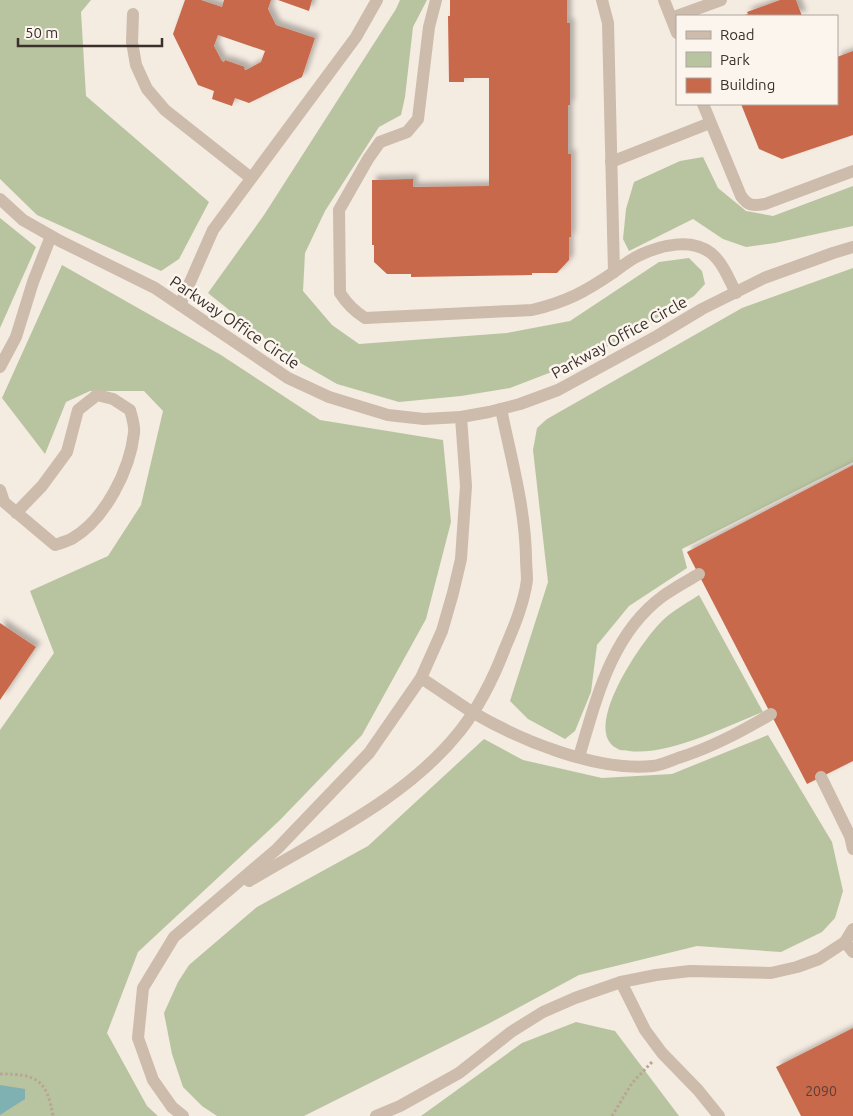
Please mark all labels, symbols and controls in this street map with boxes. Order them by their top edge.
scale bar [18,15,161,47]
legend [676,15,838,105]
text: 50 m [25,24,58,41]
text: Road [720,26,755,43]
text: Park [720,51,750,68]
text: Building [720,76,775,93]
street label: Parkway Office Circle [167,272,303,372]
street label: Parkway Office Circle [548,292,690,382]
house number: 2090 [805,1083,837,1099]

